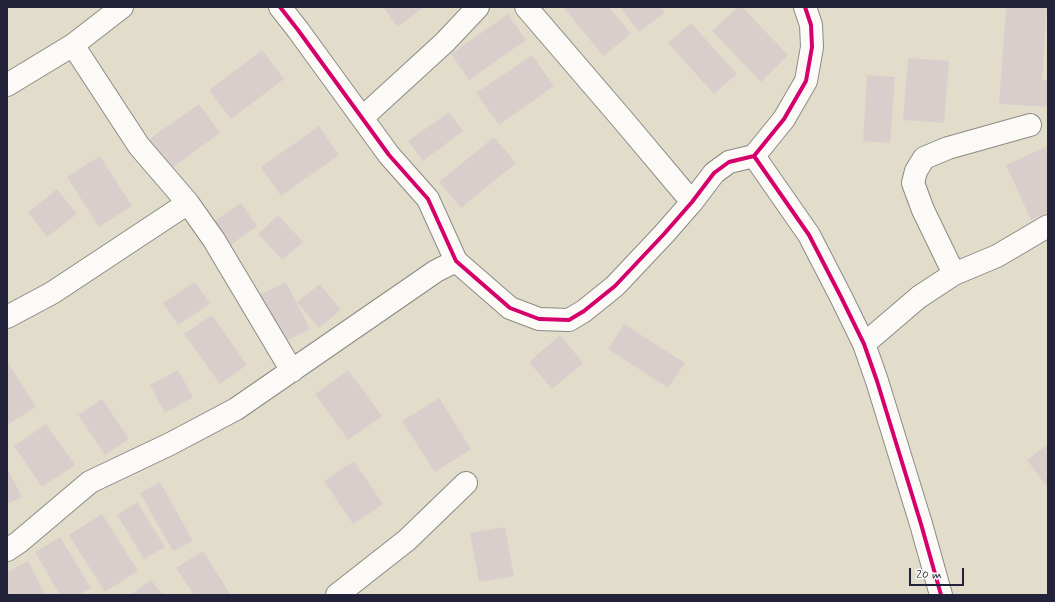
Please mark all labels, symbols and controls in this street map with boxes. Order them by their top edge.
scale bar [911,560,966,586]
text: 20 m [916,567,942,583]

